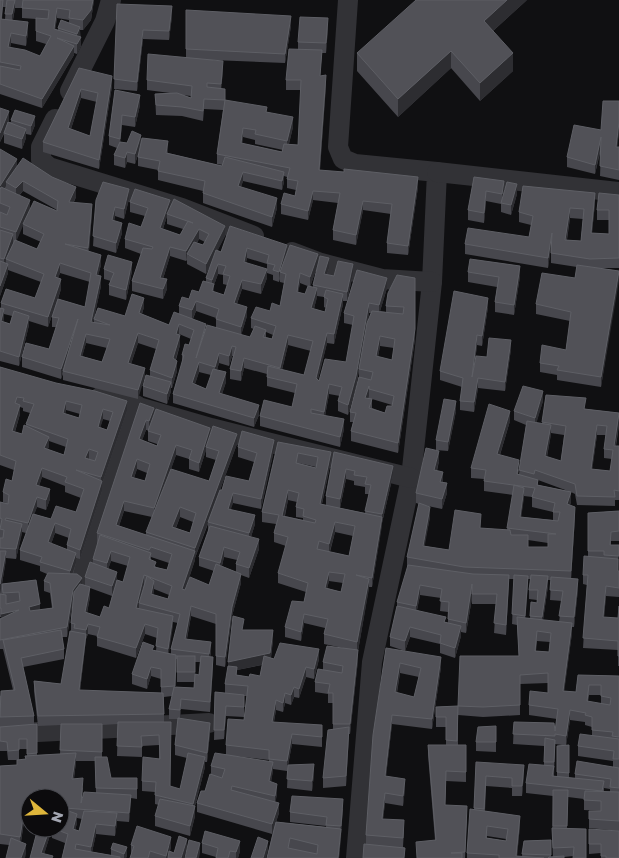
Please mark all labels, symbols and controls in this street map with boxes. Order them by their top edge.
north arrow [20,788,70,838]
text: N [48,809,68,825]

